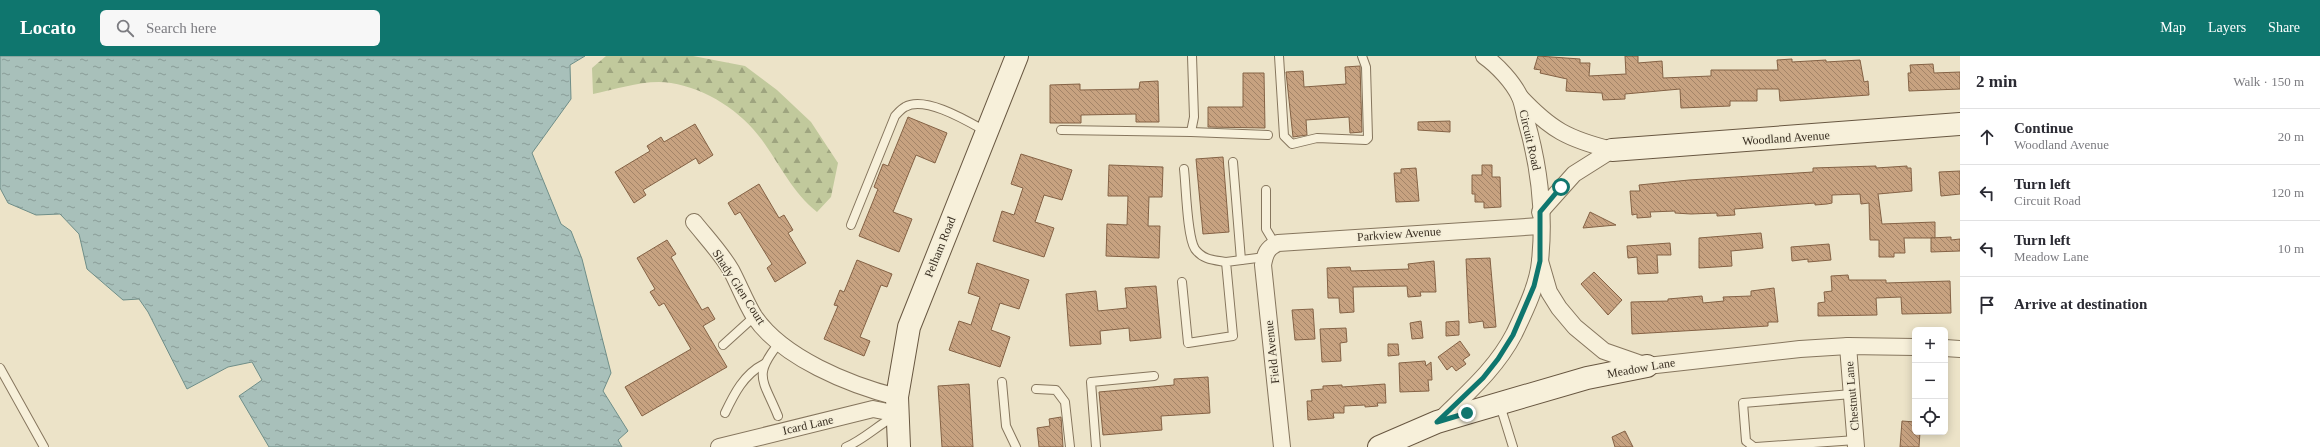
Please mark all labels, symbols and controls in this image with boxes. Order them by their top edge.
search box [100,10,380,46]
text: Locato [20,17,76,38]
icon: search [114,17,136,39]
text: Search here [146,20,216,36]
text: Map [2160,20,2186,35]
text: Layers [2208,20,2246,35]
text: Share [2268,20,2300,35]
text: 2 min [1976,72,2017,91]
text: Walk · 150 m [2233,74,2304,89]
street label: Circuit Road [1516,108,1544,172]
text: Continue [2014,120,2073,136]
icon: ahead [1976,126,1998,148]
street label: Woodland Avenue [1742,128,1830,148]
text: 20 m [2278,129,2304,144]
text: Woodland Avenue [2014,137,2109,152]
text: Turn left [2014,176,2071,192]
route start [1552,178,1570,196]
icon: left [1976,182,1998,204]
text: 120 m [2271,185,2304,200]
text: Circuit Road [2014,193,2081,208]
street label: Pelham Road [921,215,959,279]
street label: Parkview Avenue [1357,224,1441,244]
text: Turn left [2014,232,2071,248]
icon: left [1976,238,1998,260]
text: 10 m [2278,241,2304,256]
street label: Shady Glen Court [710,247,769,328]
text: Meadow Lane [2014,249,2089,264]
icon: arrive [1976,294,1998,316]
text: Arrive at destination [2014,296,2147,312]
street label: Field Avenue [1262,320,1282,384]
map controls [1912,327,1948,435]
button: + [1912,327,1948,363]
street label: Meadow Lane [1606,355,1676,381]
street label: Chestnut Lane [1842,361,1862,431]
button: − [1912,363,1948,399]
button: locate [1912,399,1948,435]
route end [1458,404,1476,422]
street label: Icard Lane [781,412,835,438]

